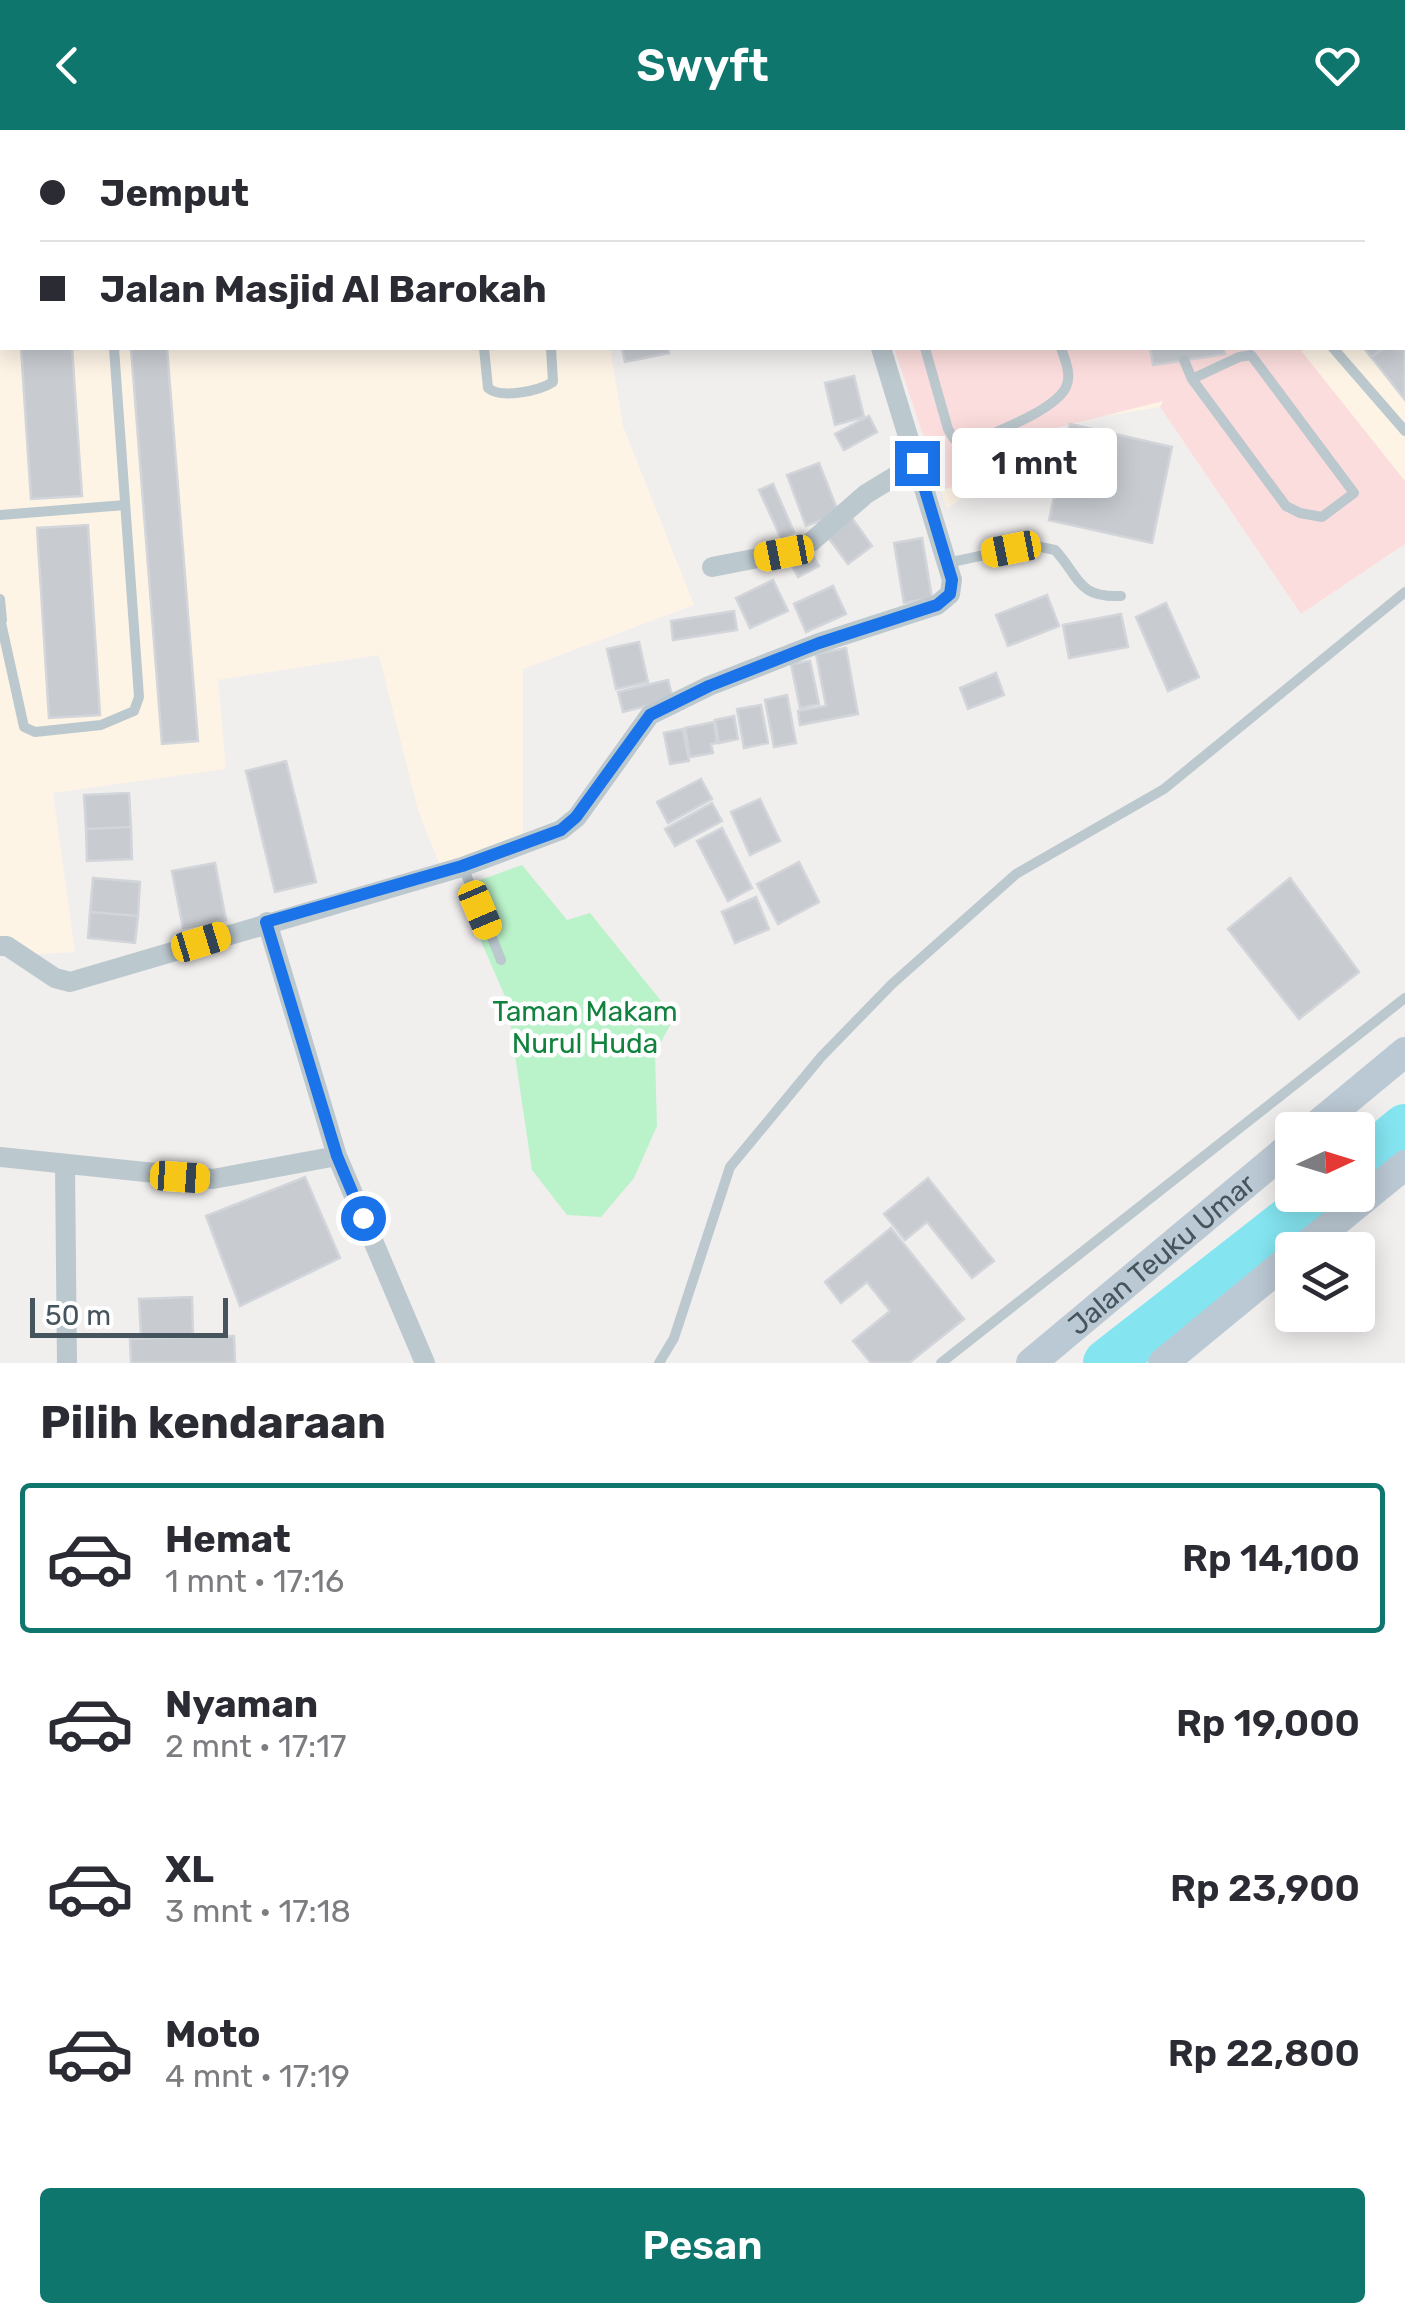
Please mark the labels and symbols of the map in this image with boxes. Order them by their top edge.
callout: 1 mnt [952,428,1117,498]
route end [895,441,940,486]
car [979,529,1043,569]
car [752,533,816,573]
car [454,877,506,943]
car [168,919,234,965]
park label: Taman Makam Nurul Huda [492,995,678,1060]
north arrow [1275,1112,1375,1212]
car [149,1160,211,1194]
street label: Jalan Teuku Umar [1061,1166,1262,1342]
route start [341,1196,386,1241]
scale bar [30,1293,228,1338]

